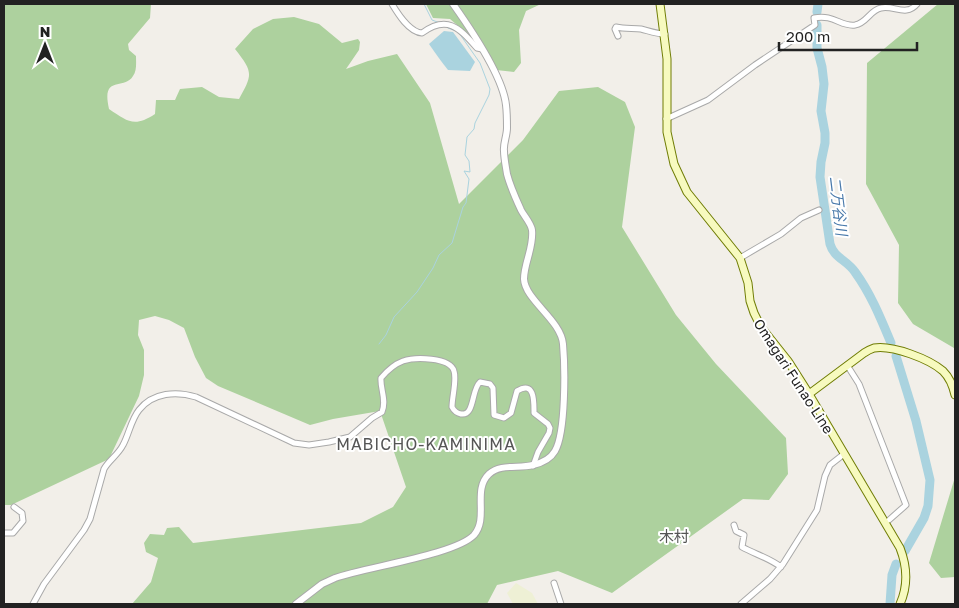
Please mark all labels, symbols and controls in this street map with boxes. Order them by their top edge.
north arrow [20,20,70,70]
scale bar [779,20,916,52]
text: N [40,23,50,40]
text: 200 m [786,27,830,45]
water label: 二万谷川 [826,175,852,239]
street label: Omagari Funao Line [750,315,838,437]
district label: MABICHO-KAMINIMA [336,434,516,454]
district label: 木村 [659,527,689,545]

